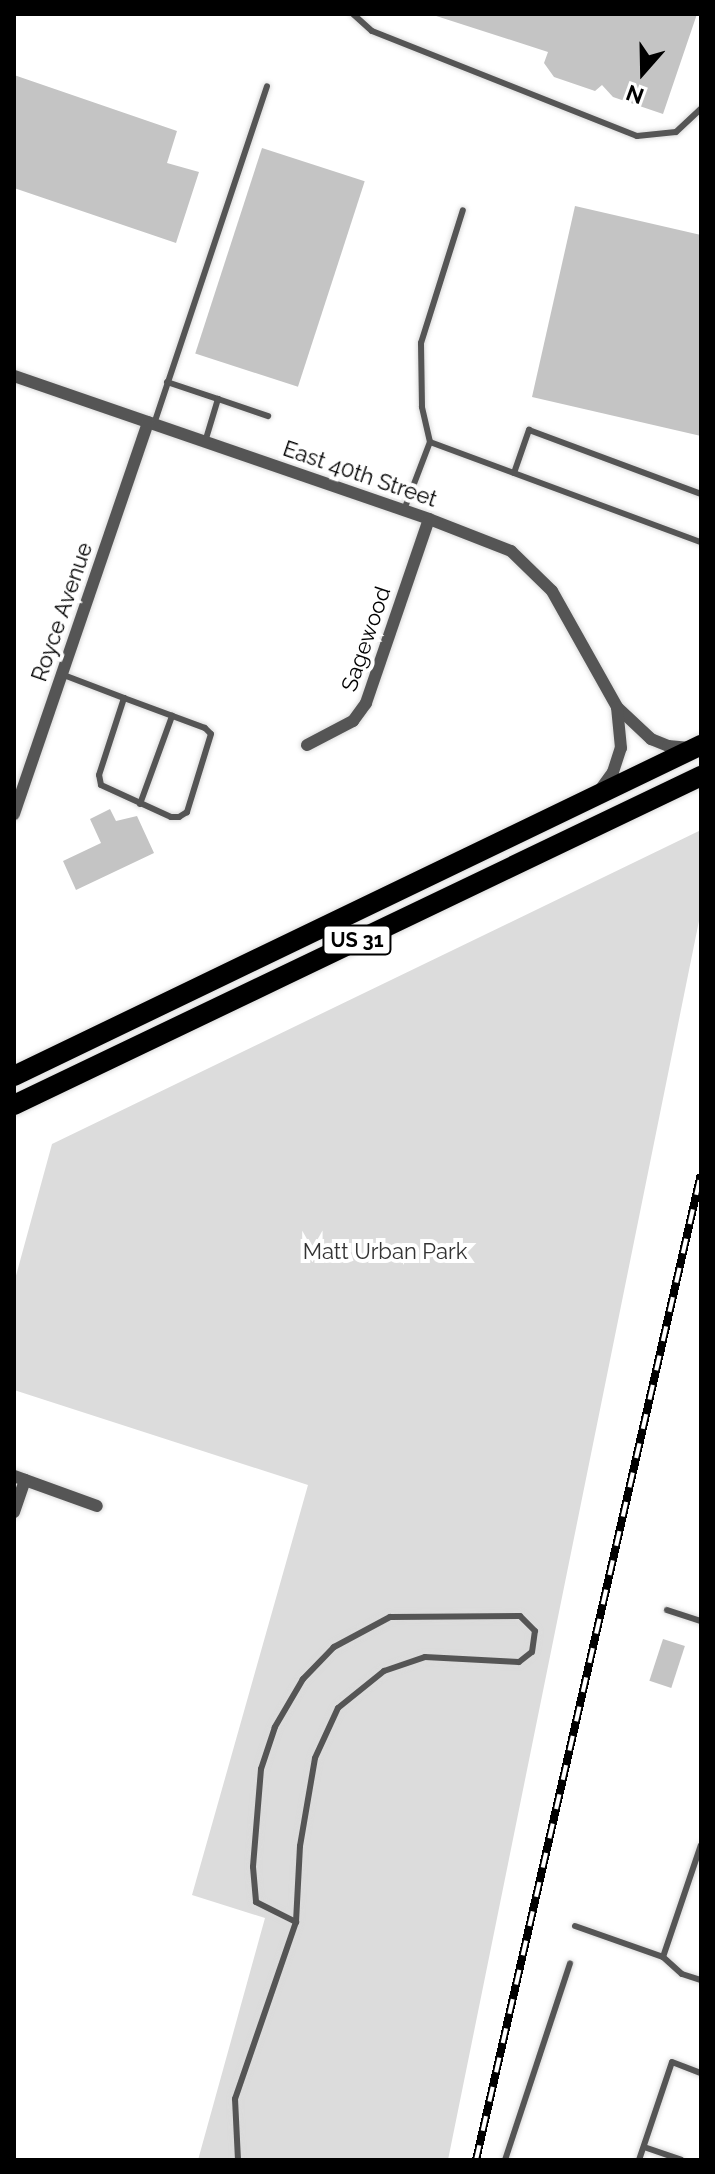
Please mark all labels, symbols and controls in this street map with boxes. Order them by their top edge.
north arrow [603,32,683,112]
text: N [622,79,647,110]
street label: East 40th Street [279,435,441,513]
street label: Royce Avenue [26,539,98,685]
street label: Sagewood [336,583,396,695]
road number: US 31 [321,924,393,956]
park label: Matt Urban Park [303,1239,467,1265]

